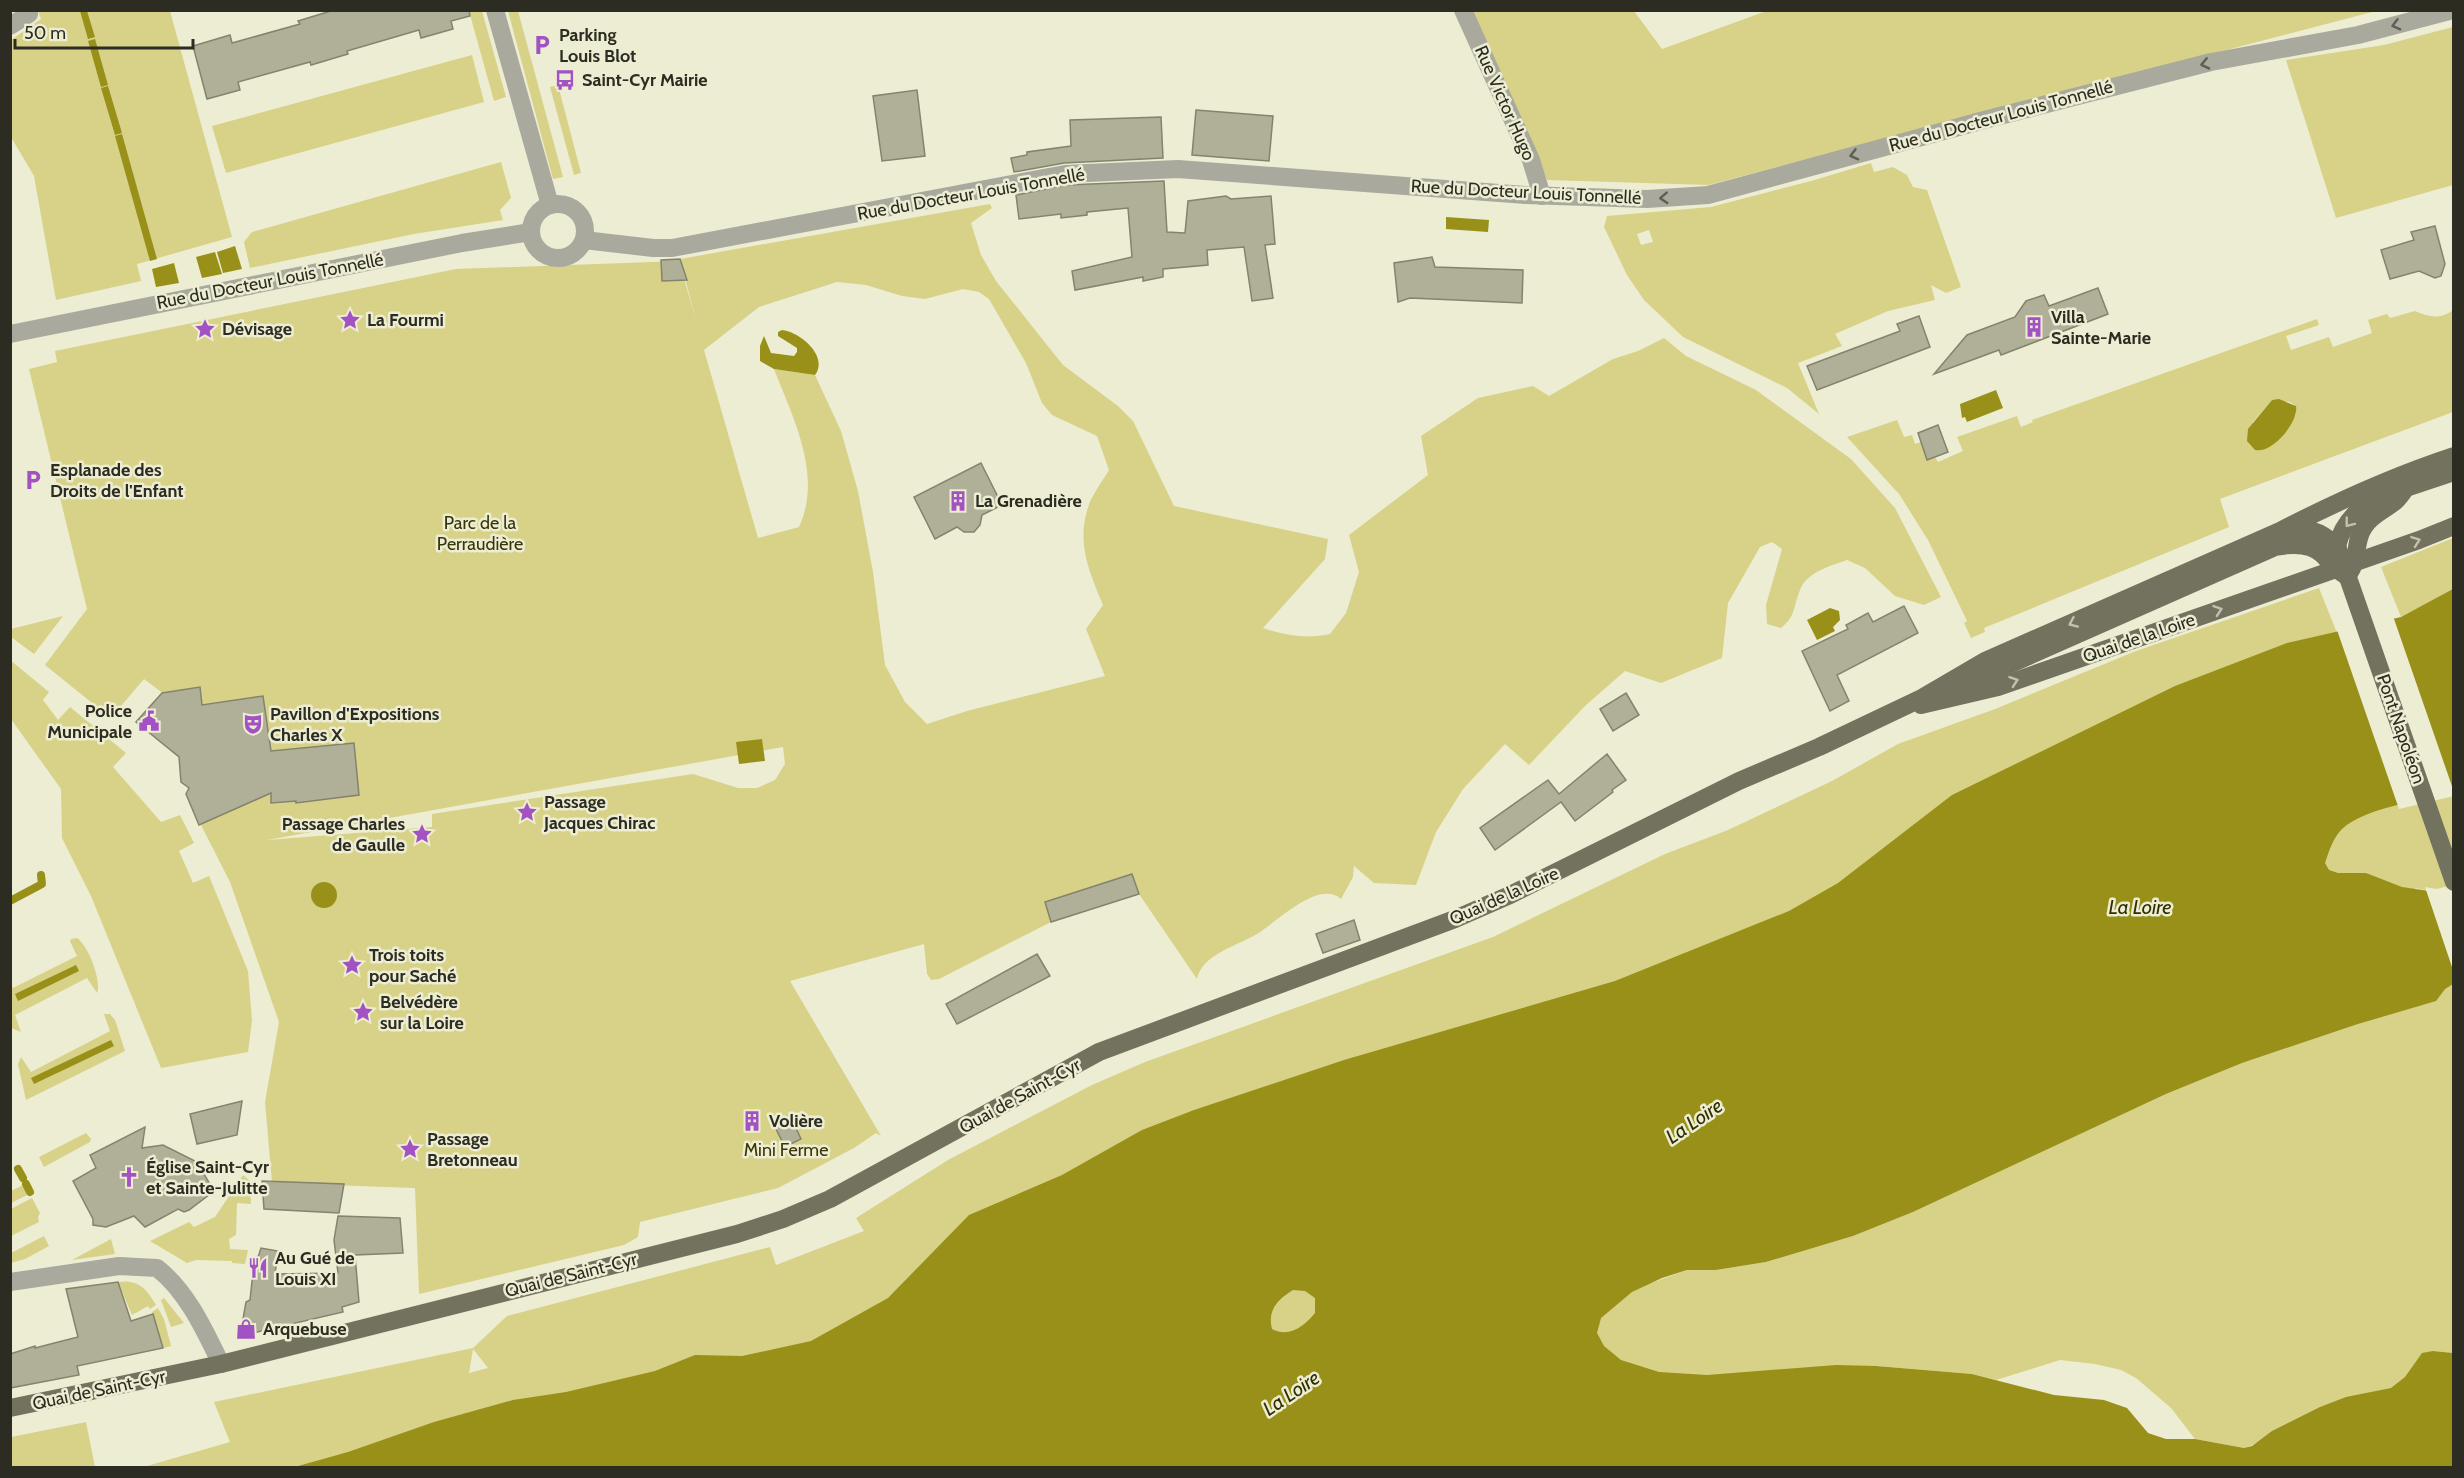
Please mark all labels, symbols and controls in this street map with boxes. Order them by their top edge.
scale bar [15,12,194,50]
one-way arrow [2391,18,2401,31]
text: 50 m [24,22,66,44]
place label: Parking Louis Blot [559,24,636,67]
parking icon: Parking Louis Blot [530,33,554,57]
street label: Rue Victor Hugo [1470,42,1540,164]
one-way arrow [2200,57,2210,70]
bus stop icon: Saint-Cyr Mairie [553,68,577,92]
place label: Saint-Cyr Mairie [582,69,708,91]
street label: Rue du Docteur Louis Tonnellé [1887,76,2115,156]
one-way arrow [1849,148,1860,160]
street label: Rue du Docteur Louis Tonnellé [855,163,1087,225]
street label: Rue du Docteur Louis Tonnellé [1410,175,1642,209]
one-way arrow [1660,191,1669,204]
street label: Rue du Docteur Louis Tonnellé [155,248,385,314]
place label: Villa Sainte-Marie [2051,306,2151,349]
place icon: La Fourmi [338,308,362,332]
place label: La Fourmi [367,309,444,331]
building icon: Villa Sainte-Marie [2022,315,2046,339]
place icon: Dévisage [193,317,217,341]
place label: Dévisage [222,318,292,340]
place label: Esplanade des Droits de l'Enfant [50,459,184,502]
parking icon: Esplanade des Droits de l'Enfant [21,468,45,492]
building icon: La Grenadière [946,489,970,513]
place label: La Grenadière [975,490,1082,512]
park label: Parc de la Perraudière [437,512,523,555]
one-way arrow [2345,516,2356,527]
one-way arrow [2410,536,2421,549]
one-way arrow [2212,604,2223,617]
street label: Quai de la Loire [2080,609,2198,667]
one-way arrow [2068,615,2079,627]
street label: Pont Napoléon [2372,671,2430,787]
one-way arrow [2009,676,2019,689]
place label: Police Municipale [47,700,132,743]
place label: Pavillon d'Expositions Charles X [270,703,440,746]
public building icon: Police Municipale [137,709,161,733]
theatre icon: Pavillon d'Expositions Charles X [241,712,265,736]
place label: Passage Jacques Chirac [543,791,655,834]
place icon: Passage Jacques Chirac [515,800,539,824]
place label: Passage Charles de Gaulle [282,813,405,856]
place icon: Passage Charles de Gaulle [410,822,434,846]
street label: Quai de la Loire [1446,862,1562,930]
water label: La Loire [2109,895,2171,919]
place label: Trois toits pour Saché [369,944,456,987]
place icon: Trois toits pour Saché [340,953,364,977]
place label: Belvédère sur la Loire [380,991,464,1034]
place icon: Belvédère sur la Loire [351,1000,375,1024]
street label: Quai de Saint-Cyr [956,1053,1085,1138]
water label: La Loire [1661,1093,1727,1149]
building icon: Volière [740,1109,764,1133]
place label: Volière [769,1110,823,1132]
place label: Passage Bretonneau [427,1128,518,1171]
place icon: Passage Bretonneau [398,1137,422,1161]
park label: Mini Ferme [744,1139,828,1161]
place label: Église Saint-Cyr et Sainte-Julitte [146,1156,269,1199]
church icon: Église Saint-Cyr et Sainte-Julitte [117,1165,141,1189]
place label: Au Gué de Louis XI [275,1247,355,1290]
street label: Quai de Saint-Cyr [503,1248,640,1302]
restaurant icon: Au Gué de Louis XI [246,1256,270,1280]
shop icon: Arquebuse [234,1317,258,1341]
place label: Arquebuse [263,1318,347,1340]
street label: Quai de Saint-Cyr [31,1365,168,1415]
water label: La Loire [1258,1365,1324,1421]

